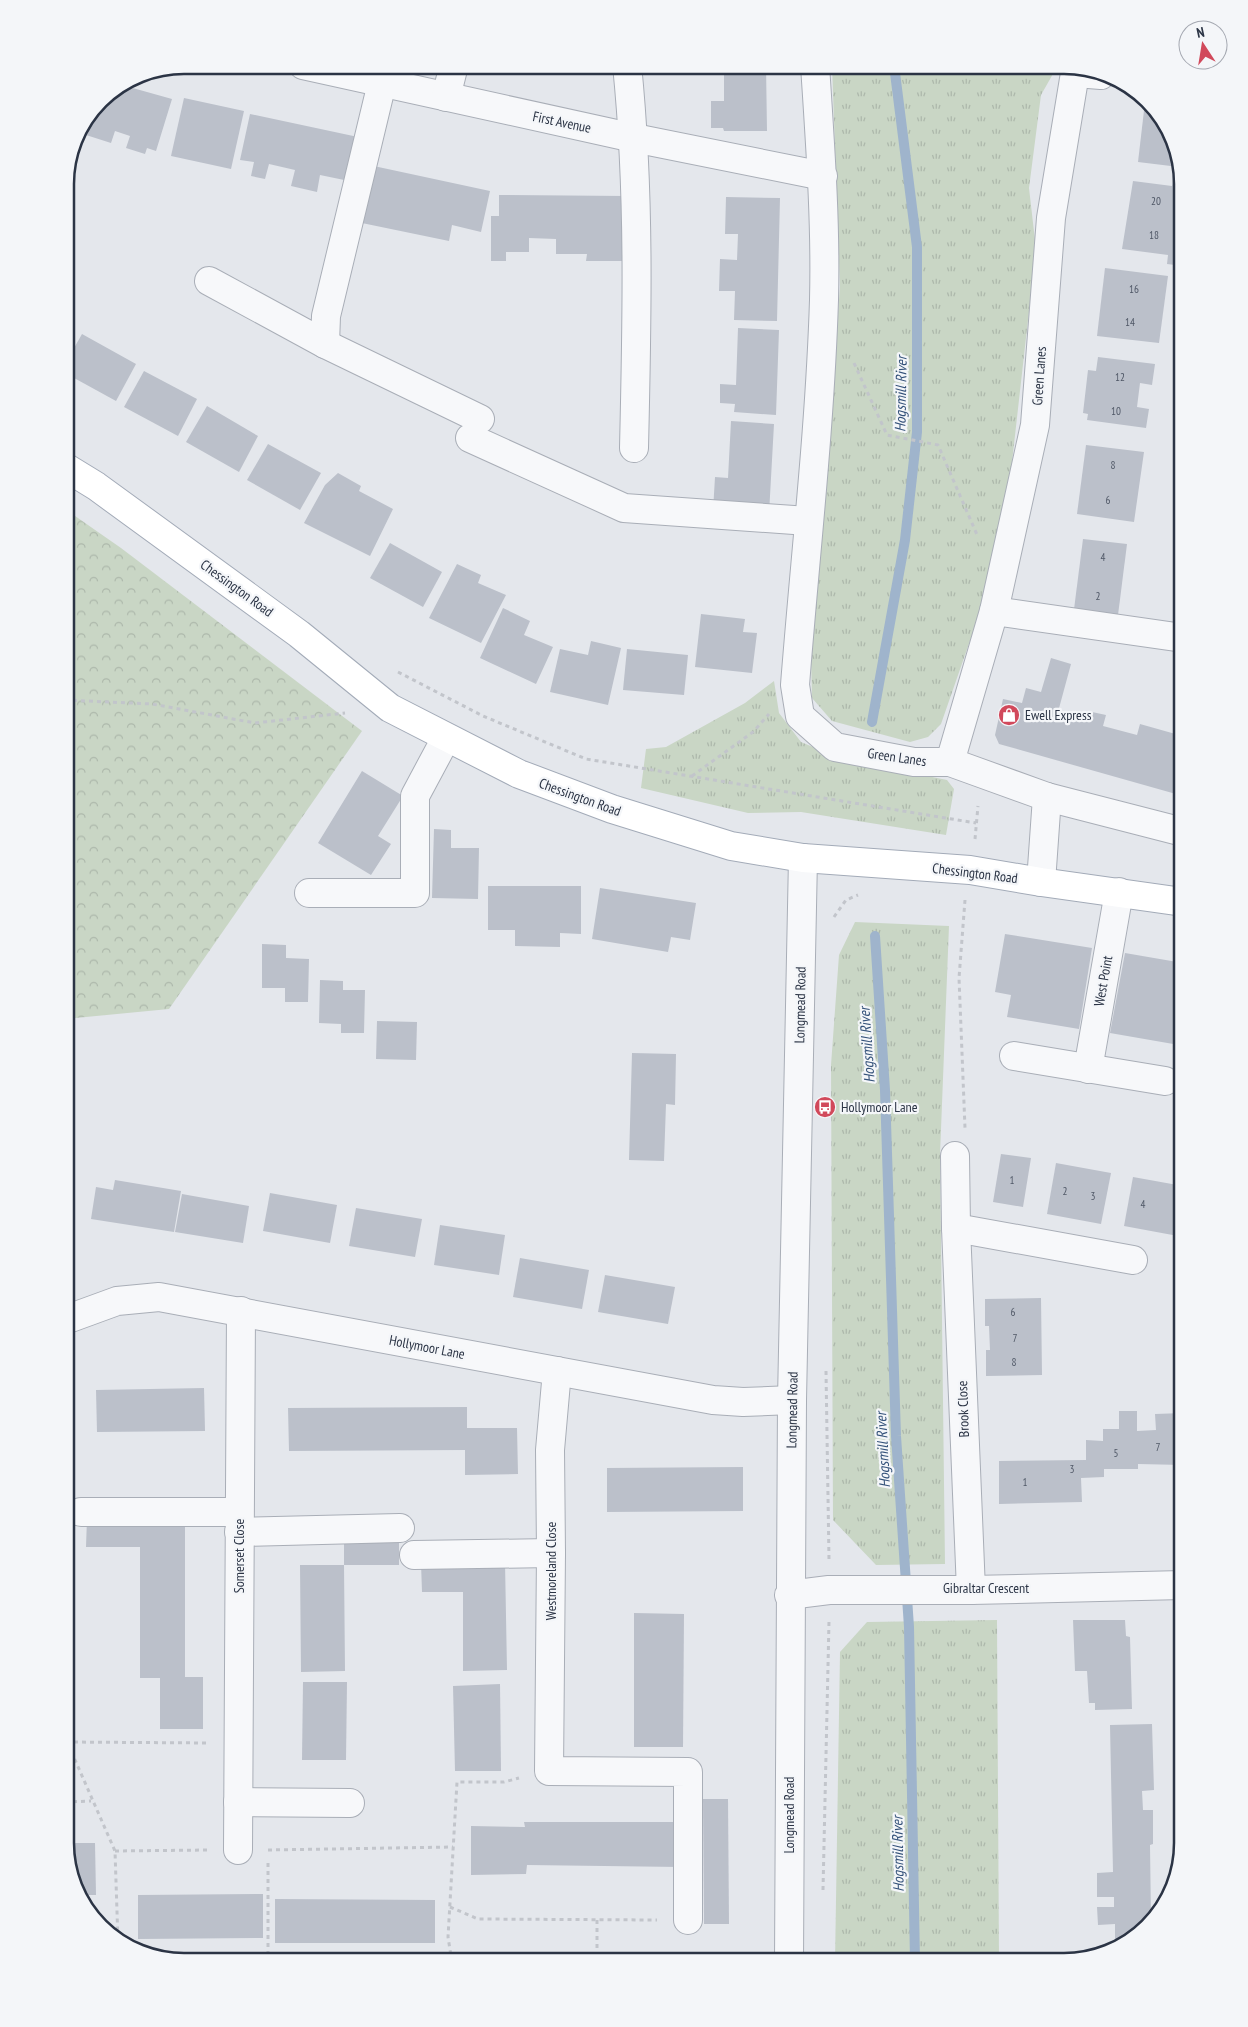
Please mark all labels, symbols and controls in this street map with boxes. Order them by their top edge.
north arrow [1178,20,1228,70]
text: N [1195,23,1206,42]
street label: First Avenue [531,107,593,137]
house number: 20 [1151,194,1161,208]
house number: 18 [1149,228,1159,242]
house number: 16 [1129,282,1139,296]
house number: 14 [1125,315,1135,329]
street label: Green Lanes [1028,346,1050,406]
water label: Hogsmill River [890,354,911,432]
house number: 12 [1115,370,1125,384]
house number: 10 [1111,404,1121,418]
house number: 8 [1111,458,1116,472]
house number: 6 [1106,493,1111,507]
house number: 4 [1101,550,1106,564]
street label: Chessington Road [197,555,277,621]
house number: 2 [1096,589,1101,603]
shop icon: Ewell Express [997,703,1021,727]
place label: Ewell Express [1025,706,1092,724]
street label: Green Lanes [866,744,928,770]
street label: Chessington Road [537,774,623,820]
street label: Chessington Road [931,859,1019,887]
street label: West Point [1090,954,1116,1008]
street label: Longmead Road [790,966,810,1044]
water label: Hogsmill River [854,1005,879,1084]
bus stop icon: Hollymoor Lane [813,1095,837,1119]
place label: Hollymoor Lane [841,1098,918,1116]
house number: 1 [1010,1173,1015,1187]
house number: 2 [1063,1184,1068,1198]
house number: 3 [1091,1189,1096,1203]
house number: 4 [1141,1197,1146,1211]
house number: 6 [1011,1305,1016,1319]
street label: Hollymoor Lane [388,1331,466,1363]
house number: 7 [1013,1331,1018,1345]
house number: 8 [1012,1355,1017,1369]
street label: Longmead Road [782,1371,802,1449]
street label: Brook Close [953,1380,973,1438]
water label: Hogsmill River [871,1410,894,1488]
house number: 7 [1156,1440,1161,1454]
house number: 5 [1114,1446,1119,1460]
house number: 3 [1070,1462,1075,1476]
house number: 1 [1023,1475,1028,1489]
street label: Somerset Close [230,1519,248,1593]
street label: Westmoreland Close [542,1522,560,1620]
street label: Gibraltar Crescent [943,1579,1029,1597]
street label: Longmead Road [780,1777,798,1853]
water label: Hogsmill River [887,1814,908,1892]

